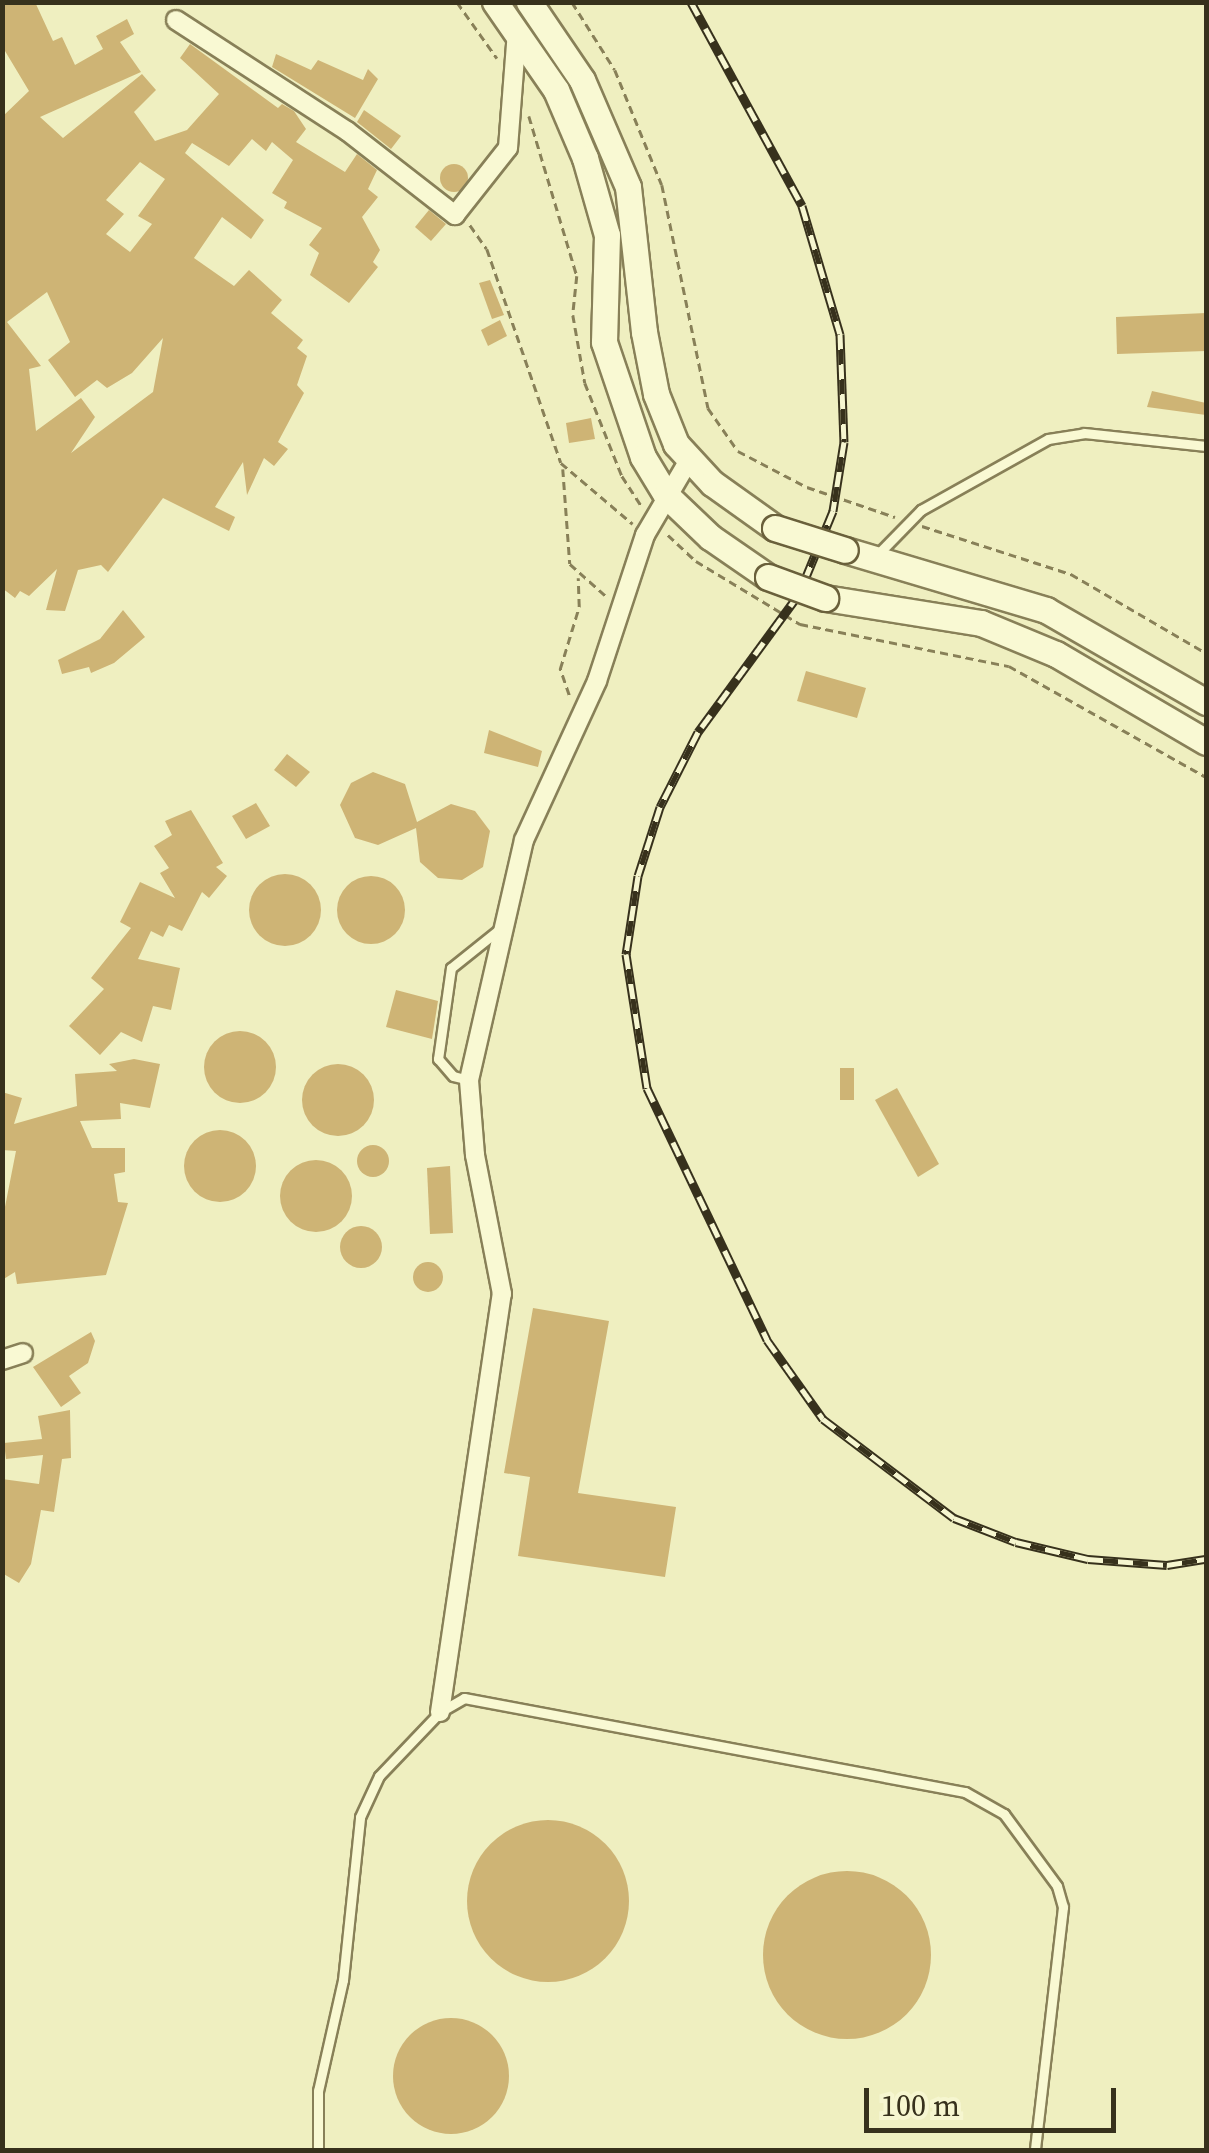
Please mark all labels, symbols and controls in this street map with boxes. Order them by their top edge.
scale bar [869,2068,1122,2130]
text: 100 m [881,2085,960,2126]

